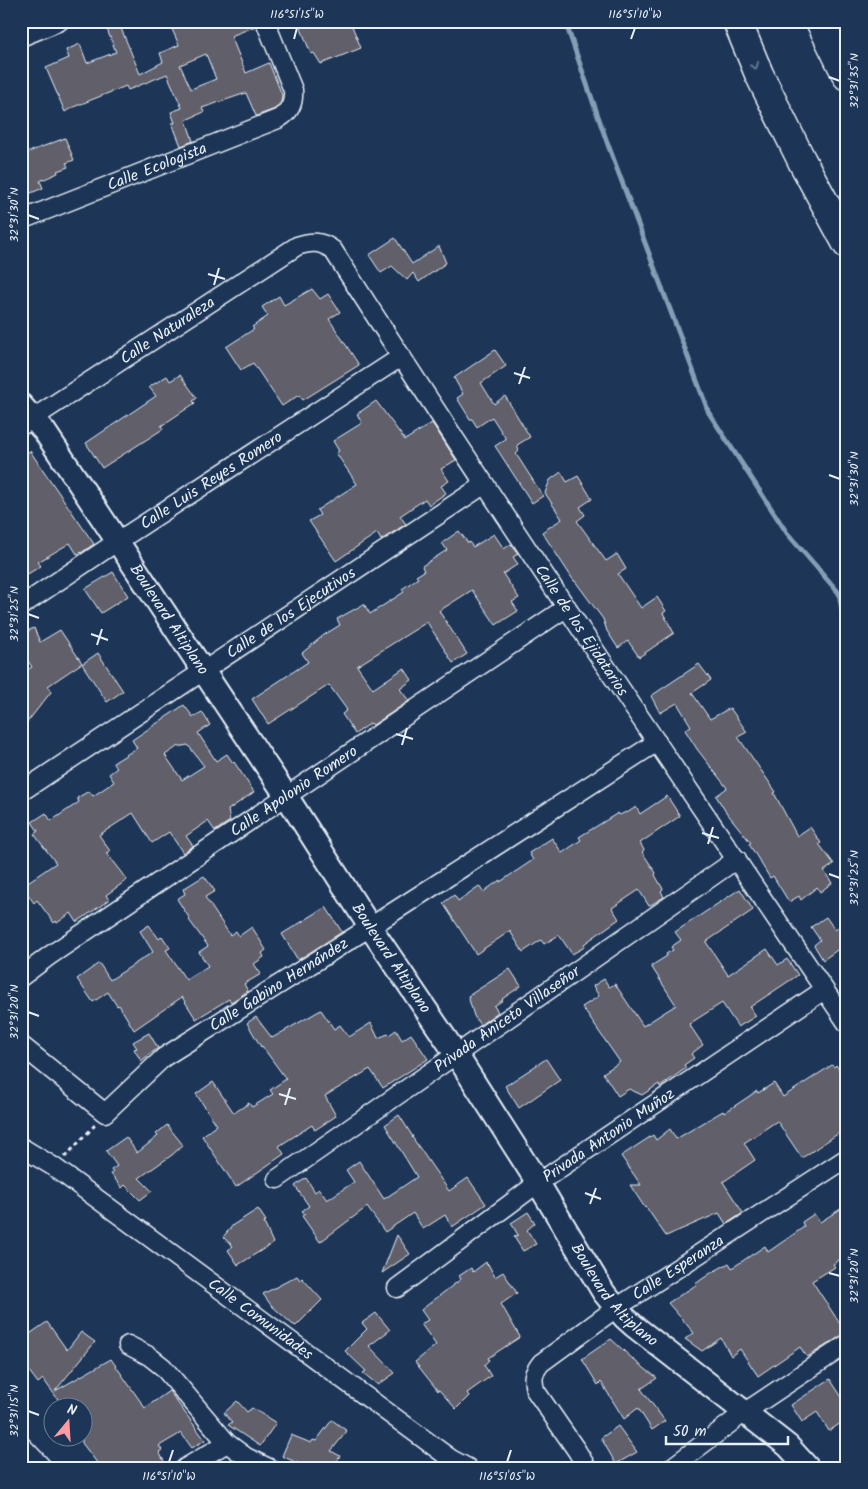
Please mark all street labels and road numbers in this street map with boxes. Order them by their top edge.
street label: Calle Ecologista [103,136,211,198]
street label: Calle Naturaleza [115,290,220,371]
street label: Calle Luis Reyes Romero [135,425,288,536]
street label: Boulevard Altiplano [123,559,215,680]
street label: Calle de los Ejidatarios [528,559,635,702]
street label: Calle de los Ejecutivos [221,561,361,665]
street label: Calle Apolonio Romero [225,739,363,843]
street label: Boulevard Altiplano [345,898,438,1019]
street label: Calle Gabino Hernández [204,931,353,1038]
street label: Privada Aniceto Villaseñor [429,958,586,1079]
street label: Privada Antonio Muñoz [537,1082,680,1189]
street label: Calle Esperanza [627,1228,729,1307]
street label: Boulevard Altiplano [564,1238,664,1353]
street label: Calle Comunidades [203,1272,319,1366]

